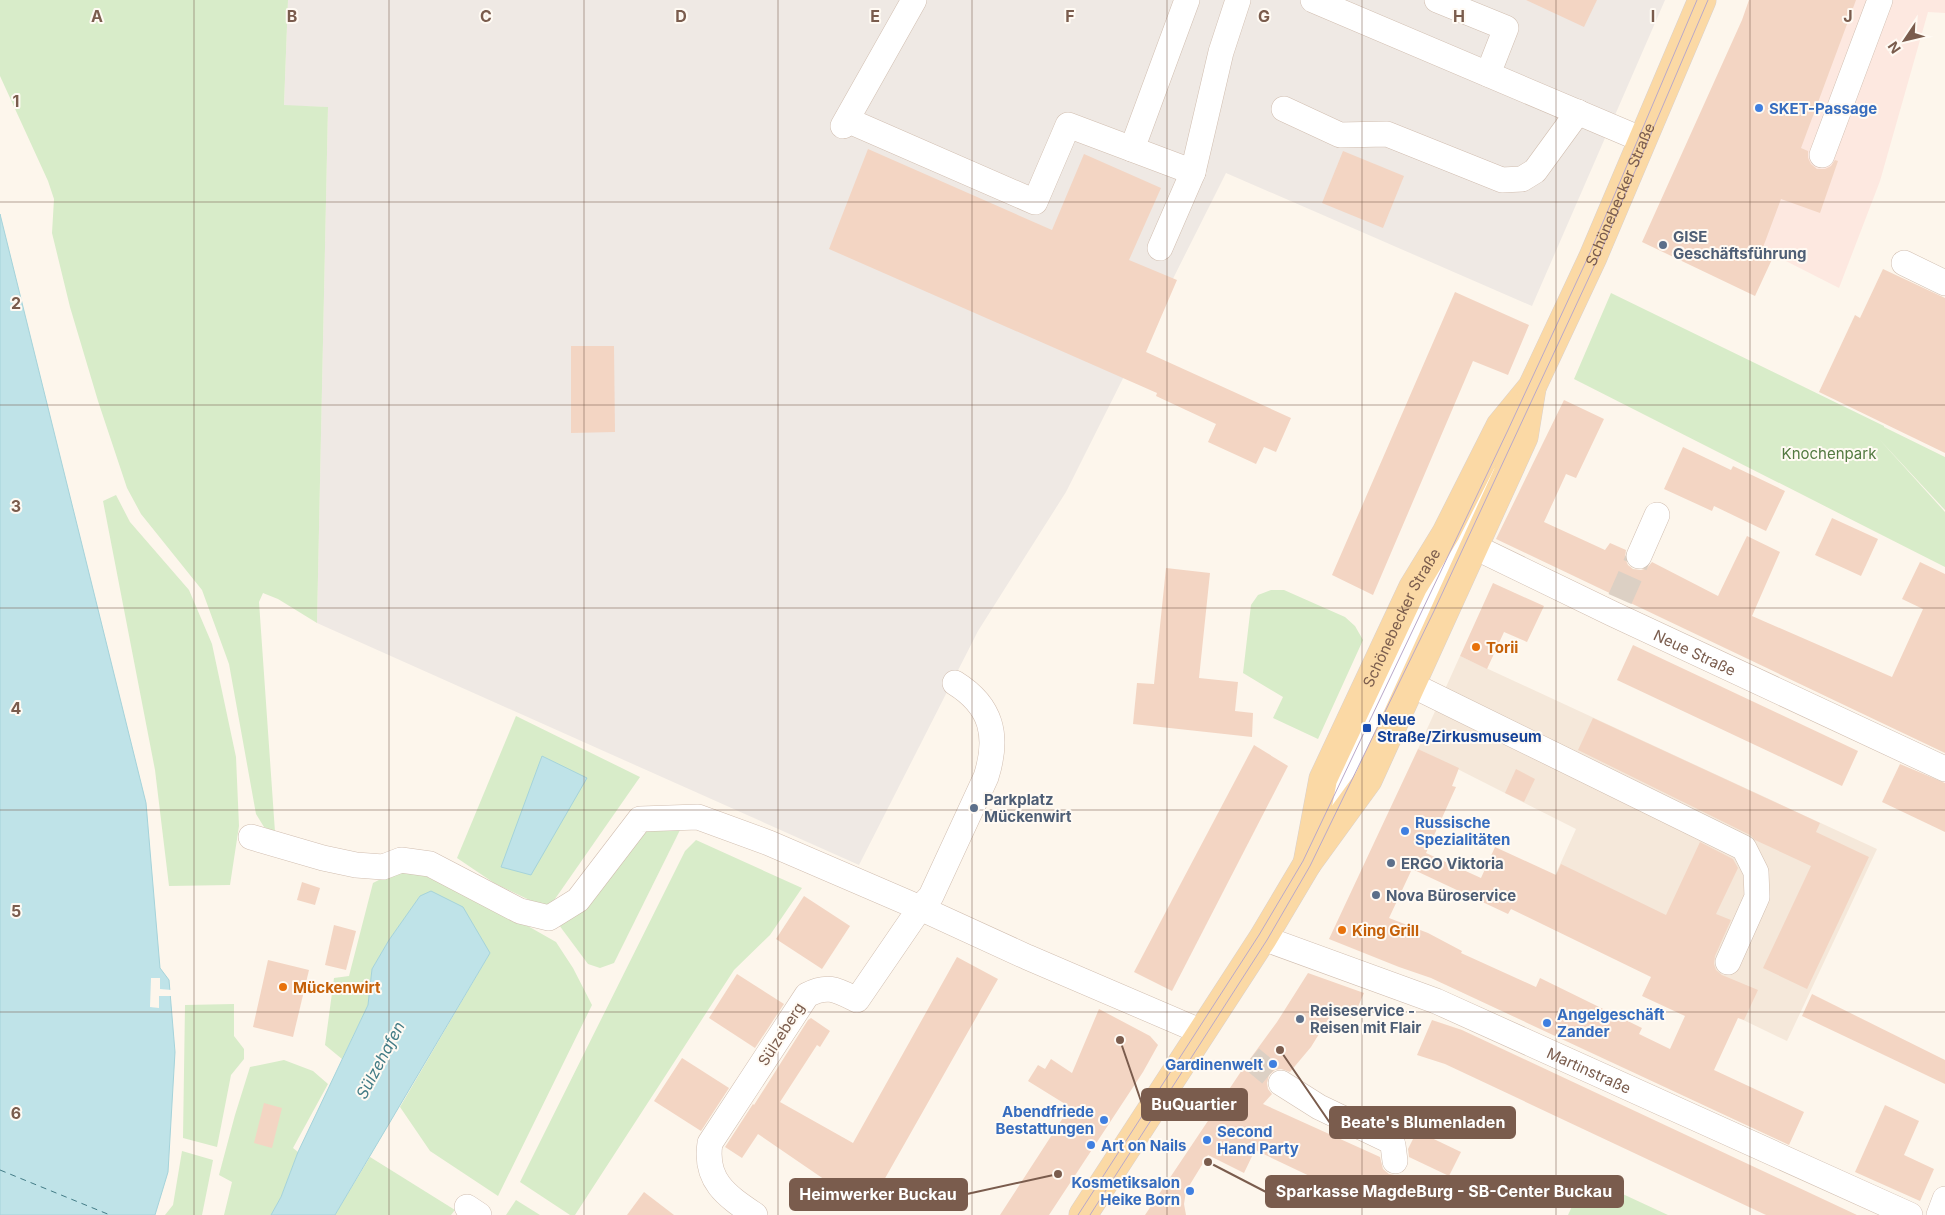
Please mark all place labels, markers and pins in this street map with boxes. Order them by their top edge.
place label: SKET-Passage [1769,99,1877,118]
marker: SKET-Passage [1753,102,1765,114]
place label: GISE Geschäftsführung [1673,227,1807,263]
marker: GISE Geschäftsführung [1657,239,1669,251]
place label: Torii [1486,638,1518,657]
marker: Torii [1470,641,1482,653]
place label: Neue Straße/Zirkusmuseum [1377,710,1542,746]
marker: Neue Straße/Zirkusmuseum [1361,722,1373,734]
place label: Parkplatz Mückenwirt [984,790,1072,826]
marker: Parkplatz Mückenwirt [968,802,980,814]
place label: Russische Spezialitäten [1415,813,1510,849]
marker: Russische Spezialitäten [1399,825,1411,837]
place label: ERGO Viktoria [1401,854,1504,873]
marker: ERGO Viktoria [1385,857,1397,869]
place label: Nova Büroservice [1386,886,1516,905]
marker: Nova Büroservice [1370,889,1382,901]
place label: King Grill [1352,921,1419,940]
marker: King Grill [1336,924,1348,936]
place label: Mückenwirt [293,978,381,997]
marker: Mückenwirt [277,981,289,993]
place label: Reiseservice - Reisen mit Flair [1310,1001,1421,1037]
place label: Angelgeschäft Zander [1557,1005,1665,1041]
marker: Reiseservice - Reisen mit Flair [1294,1013,1306,1025]
marker: Angelgeschäft Zander [1541,1017,1553,1029]
place label: Gardinenwelt [1165,1055,1263,1074]
marker: Gardinenwelt [1267,1058,1279,1070]
callout: BuQuartier [1142,1089,1247,1120]
place label: Abendfriede Bestattungen [996,1102,1094,1138]
callout: Beate's Blumenladen [1330,1107,1515,1138]
marker: Abendfriede Bestattungen [1098,1114,1110,1126]
place label: Second Hand Party [1217,1122,1299,1158]
marker: Second Hand Party [1201,1134,1213,1146]
place label: Art on Nails [1101,1136,1186,1155]
marker: Art on Nails [1085,1139,1097,1151]
place label: Kosmetiksalon Heike Born [1072,1173,1180,1209]
callout: Sparkasse MagdeBurg - SB-Center Buckau [1266,1176,1623,1207]
callout: Heimwerker Buckau [790,1179,967,1210]
marker: Kosmetiksalon Heike Born [1184,1185,1196,1197]

